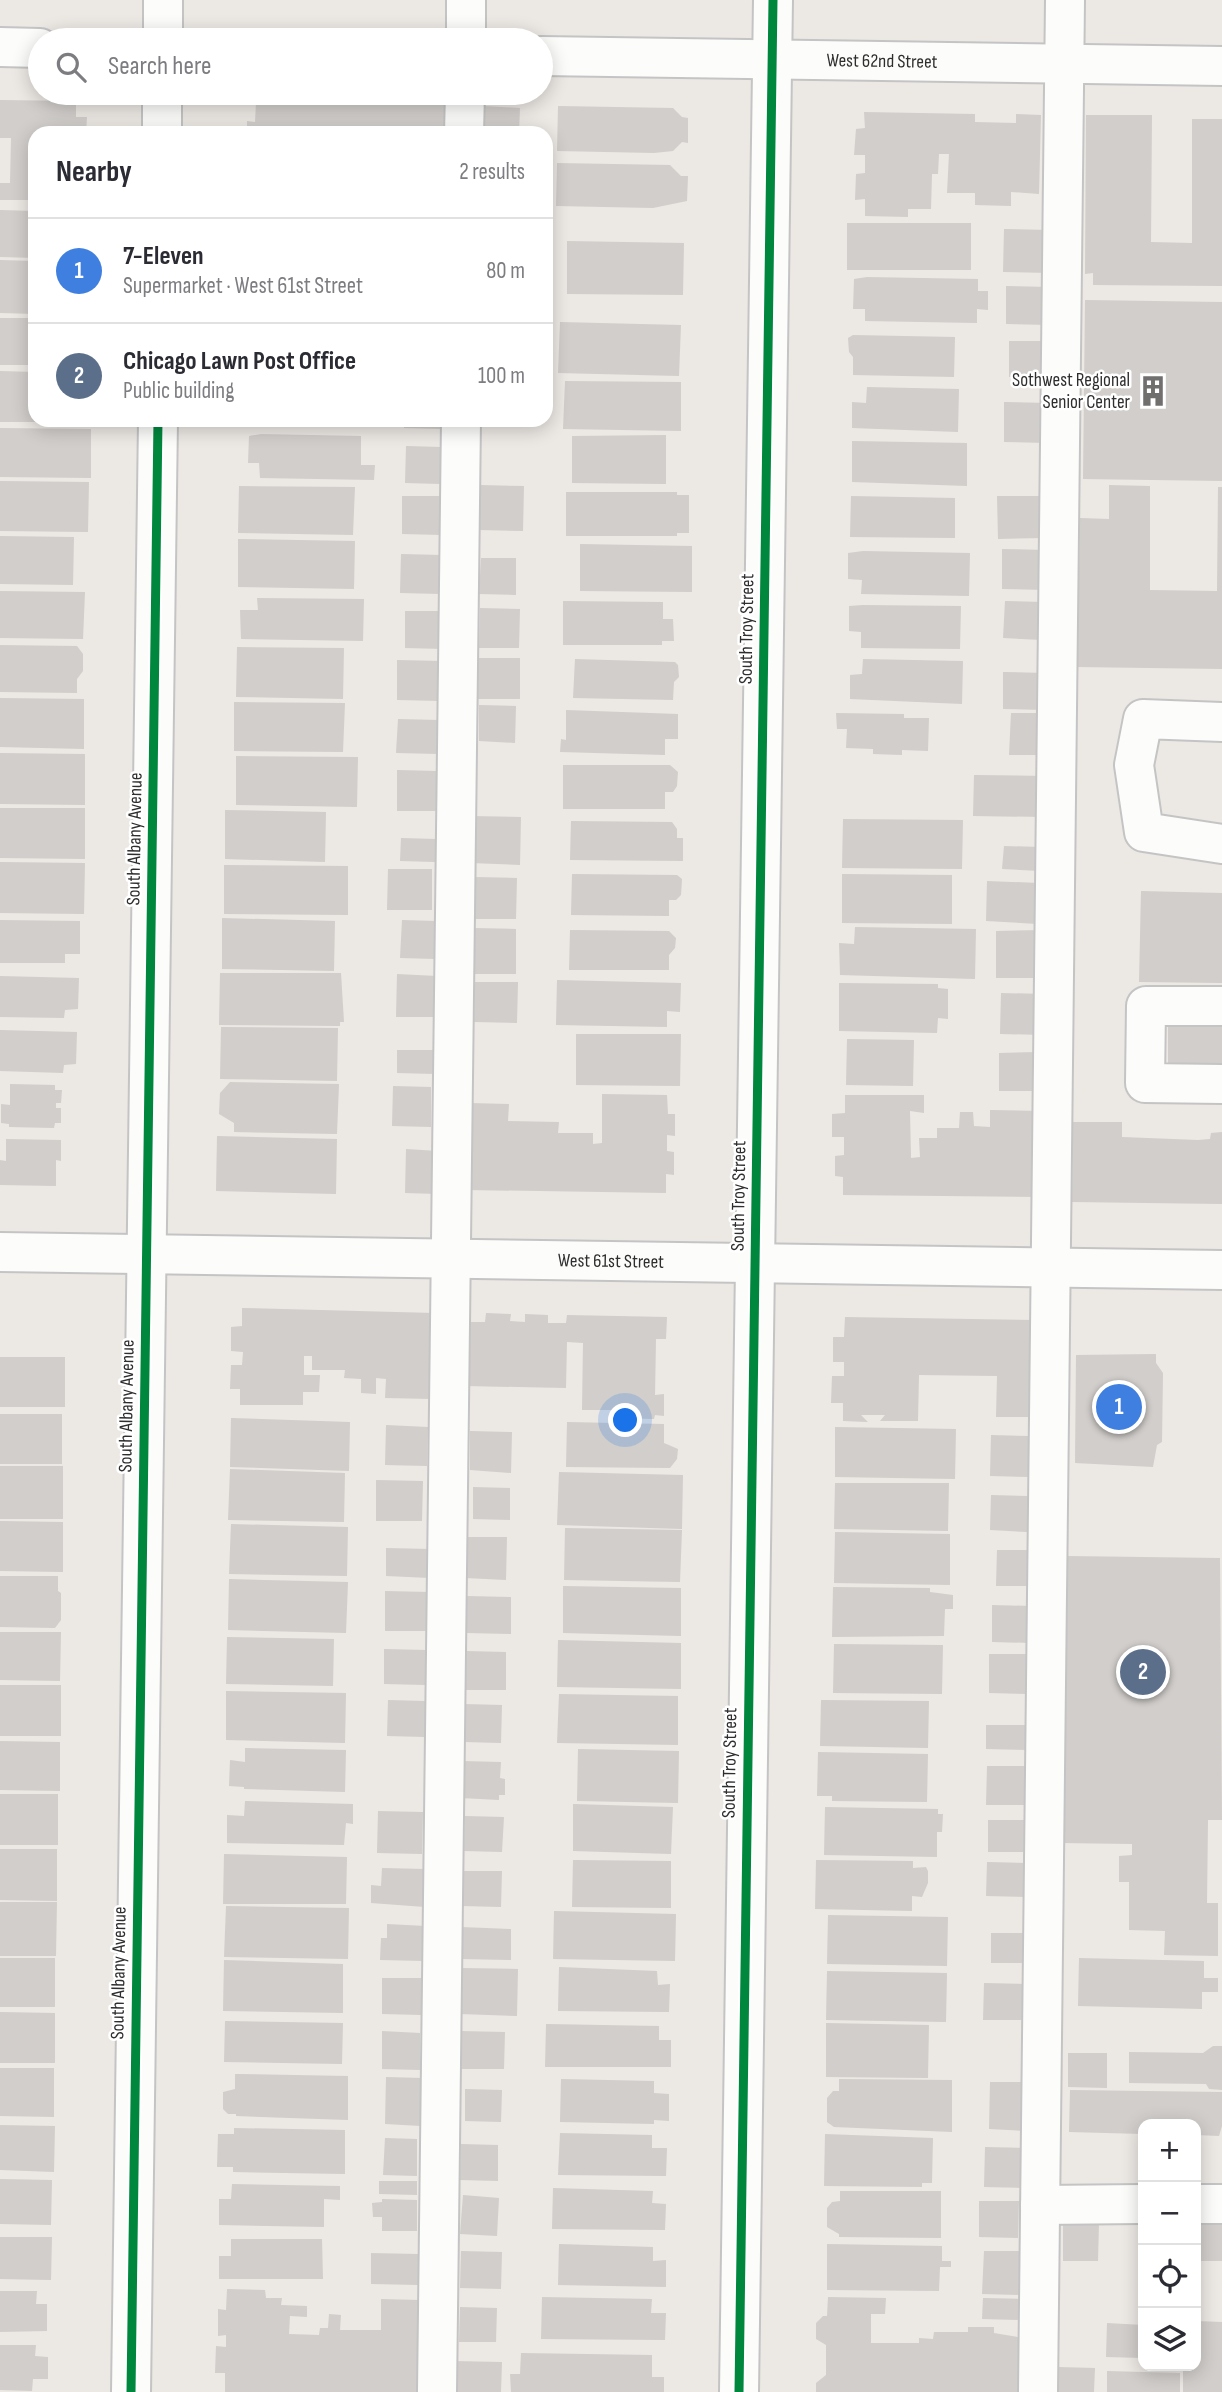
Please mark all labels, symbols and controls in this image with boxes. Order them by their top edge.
search box [28,28,553,105]
icon: search [52,48,90,86]
street label: West 62nd Street [826,49,938,73]
text: Search here [108,51,211,82]
text: Nearby [56,154,132,190]
text: 2 results [459,158,525,186]
text: 7-Eleven [123,241,204,272]
text: 1 [74,257,84,285]
text: 80 m [486,257,525,285]
text: Supermarket · West 61st Street [123,272,363,300]
text: Chicago Lawn Post Office [123,346,356,377]
text: 2 [74,362,84,390]
text: 100 m [478,362,525,390]
place label: Sothwest Regional Senior Center [1012,369,1131,414]
building icon: Sothwest Regional Senior Center [1136,374,1170,408]
text: Public building [123,377,234,405]
street label: South Troy Street [735,573,759,684]
street label: South Albany Avenue [122,772,148,906]
street label: South Troy Street [727,1140,751,1251]
street label: West 61st Street [558,1249,664,1273]
street label: South Albany Avenue [114,1339,140,1473]
pin: 1 [1096,1381,1142,1433]
your location [608,1403,642,1437]
pin: 2 [1120,1646,1166,1698]
street label: South Troy Street [718,1707,742,1818]
street label: South Albany Avenue [106,1906,132,2040]
map controls [1138,2119,1201,2371]
button: + [1138,2119,1201,2182]
button: − [1138,2182,1201,2245]
button: locate [1138,2245,1201,2308]
button: layers [1138,2308,1201,2371]

